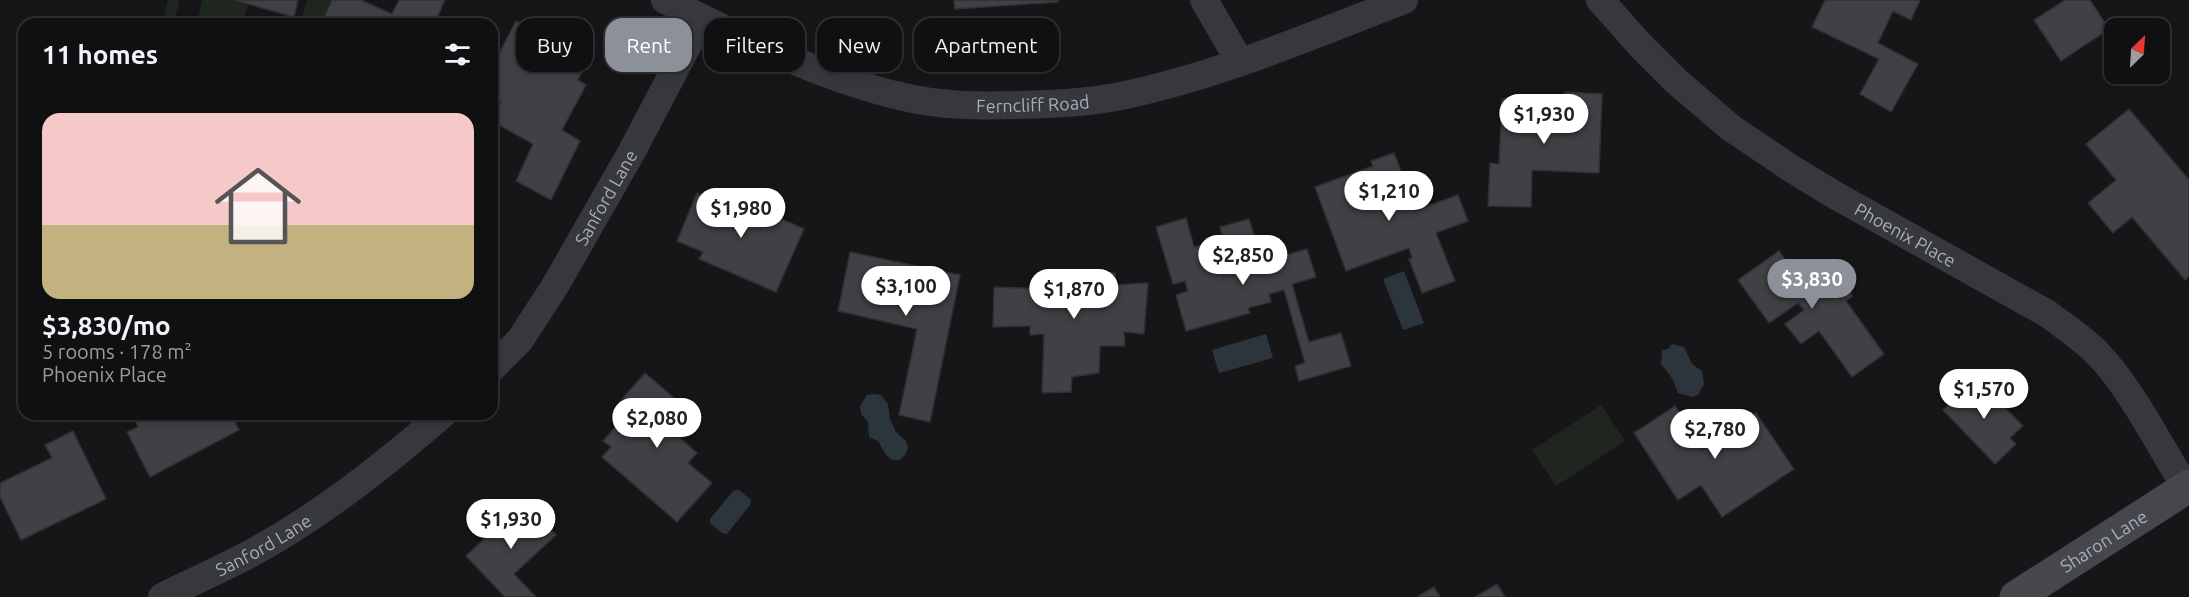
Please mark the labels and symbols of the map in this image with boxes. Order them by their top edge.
north arrow [2104,18,2170,84]
street label: Ferncliff Road [976,91,1090,115]
pin: $1,930 [1495,94,1593,145]
street label: Sanford Lane [571,146,641,249]
pin: $1,210 [1340,171,1438,222]
pin: $1,980 [692,188,790,239]
street label: Phoenix Place [1852,198,1959,271]
pin: $2,850 [1194,235,1292,286]
pin: $3,830 [1763,259,1861,310]
pin: $3,100 [857,266,955,317]
pin: $1,870 [1025,269,1123,320]
pin: $1,570 [1935,369,2033,420]
pin: $2,080 [608,398,706,449]
pin: $2,780 [1666,409,1764,460]
pin: $1,930 [462,499,560,550]
street label: Sharon Lane [2056,506,2151,576]
street label: Sanford Lane [212,510,315,580]

